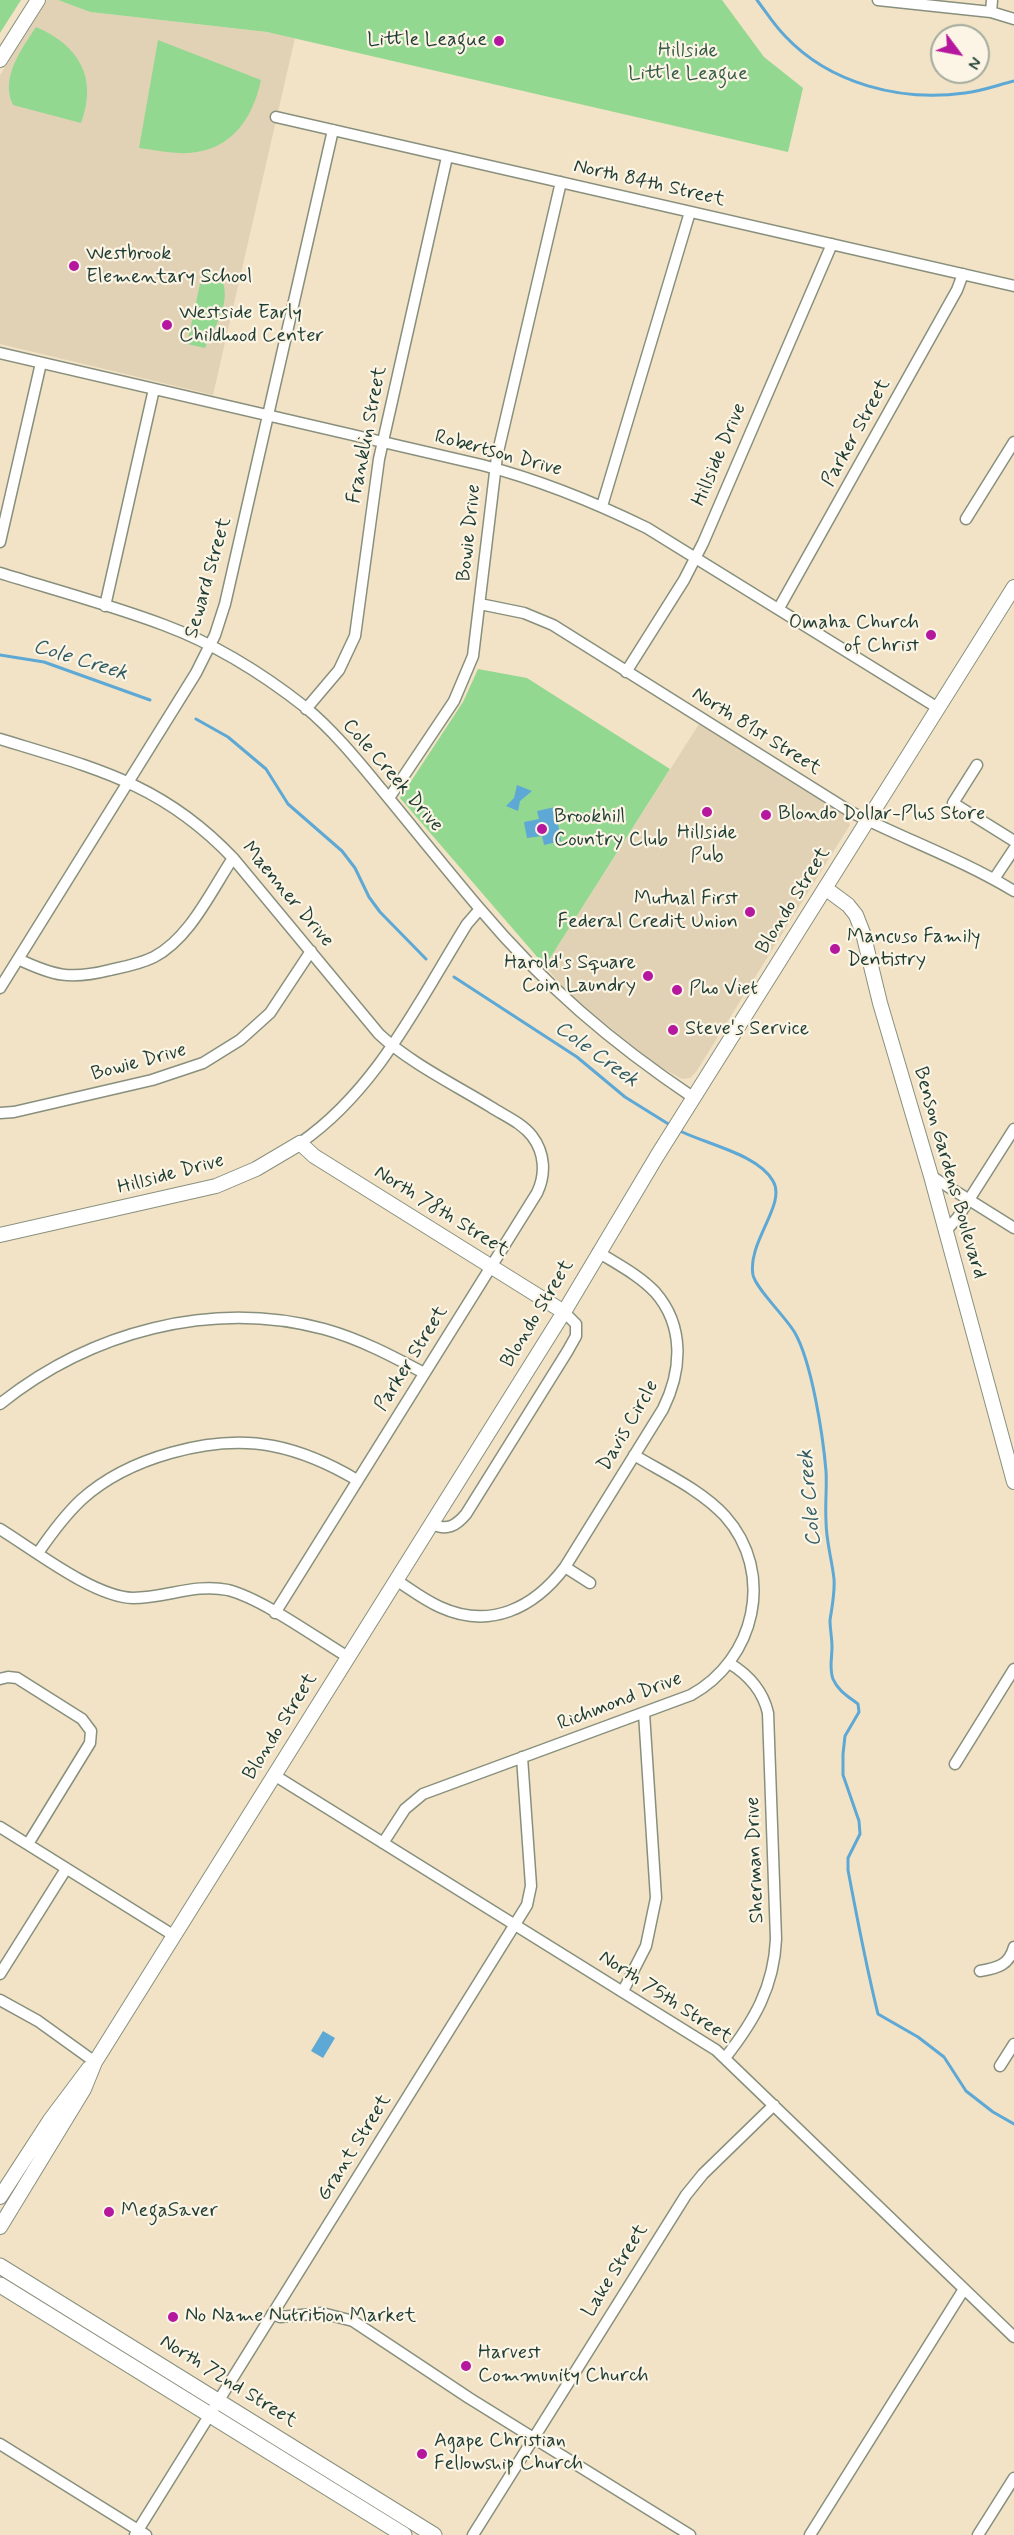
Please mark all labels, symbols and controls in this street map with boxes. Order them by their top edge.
north arrow [930,24,990,84]
place label: Little League [367,29,487,53]
marker: Little League [492,34,506,48]
park label: Hillside Little League [628,40,748,87]
text: N [962,53,986,73]
street label: North 84th Street [571,155,727,213]
place label: Westbrook Elementary School [86,243,252,290]
marker: Westbrook Elementary School [67,259,81,273]
place label: Westside Early Childhood Center [179,302,324,349]
marker: Westside Early Childhood Center [160,318,174,332]
street label: Franklin Street [343,364,393,506]
street label: Parker Street [817,375,897,491]
street label: Hillside Drive [688,400,752,510]
street label: Robertson Drive [432,425,564,483]
street label: Bowie Drive [453,483,487,583]
street label: Seward Street [180,515,238,641]
place label: Omaha Church of Christ [789,612,919,659]
marker: Omaha Church of Christ [924,628,938,642]
water label: Cole Creek [30,635,130,687]
street label: North 81st Street [687,683,825,781]
street label: Cole Creek Drive [336,715,448,837]
place label: Blondo Dollar-Plus Store [778,803,985,827]
marker: Hillside Pub [700,805,714,819]
place label: Brookhill Country Club [554,806,668,853]
marker: Blondo Dollar-Plus Store [759,808,773,822]
marker: Brookhill Country Club [535,822,549,836]
place label: Hillside Pub [677,822,737,869]
street label: Maenner Drive [236,837,338,953]
street label: Blondo Street [752,843,836,959]
place label: Mutual First Federal Credit Union [558,888,738,935]
marker: Mutual First Federal Credit Union [743,905,757,919]
place label: Mancuso Family Dentistry [847,926,980,973]
marker: Mancuso Family Dentistry [828,942,842,956]
place label: Harold's Square Coin Laundry [504,952,636,999]
marker: Harold's Square Coin Laundry [641,969,655,983]
place label: Pho Viet [689,978,758,1002]
marker: Pho Viet [670,983,684,997]
water label: Cole Creek [549,1016,643,1094]
place label: Steve's Service [685,1018,809,1042]
marker: Steve's Service [666,1023,680,1037]
street label: Bowie Drive [89,1039,189,1087]
street label: Benson Gardens Boulevard [907,1064,991,1282]
street label: Hillside Drive [115,1149,227,1201]
street label: North 78th Street [369,1161,513,1263]
street label: Blondo Street [496,1256,580,1372]
street label: Parker Street [370,1302,454,1416]
street label: Davis Circle [593,1376,665,1476]
water label: Cole Creek [794,1448,828,1548]
street label: Richmond Drive [554,1667,686,1737]
street label: Blondo Street [239,1669,323,1785]
street label: Sherman Drive [742,1796,770,1924]
street label: North 75th Street [594,1946,736,2050]
street label: Grant Street [313,2090,397,2206]
place label: MegaSaver [121,2200,218,2224]
marker: MegaSaver [102,2205,116,2219]
street label: Lake Street [578,2220,654,2322]
place label: No Name Nutrition Market [185,2305,416,2329]
marker: No Name Nutrition Market [166,2310,180,2324]
street label: North 72nd Street [155,2330,301,2434]
place label: Harvest Community Church [478,2342,649,2389]
marker: Harvest Community Church [459,2359,473,2373]
place label: Agape Christian Fellowship Church [434,2430,583,2477]
marker: Agape Christian Fellowship Church [415,2447,429,2461]

